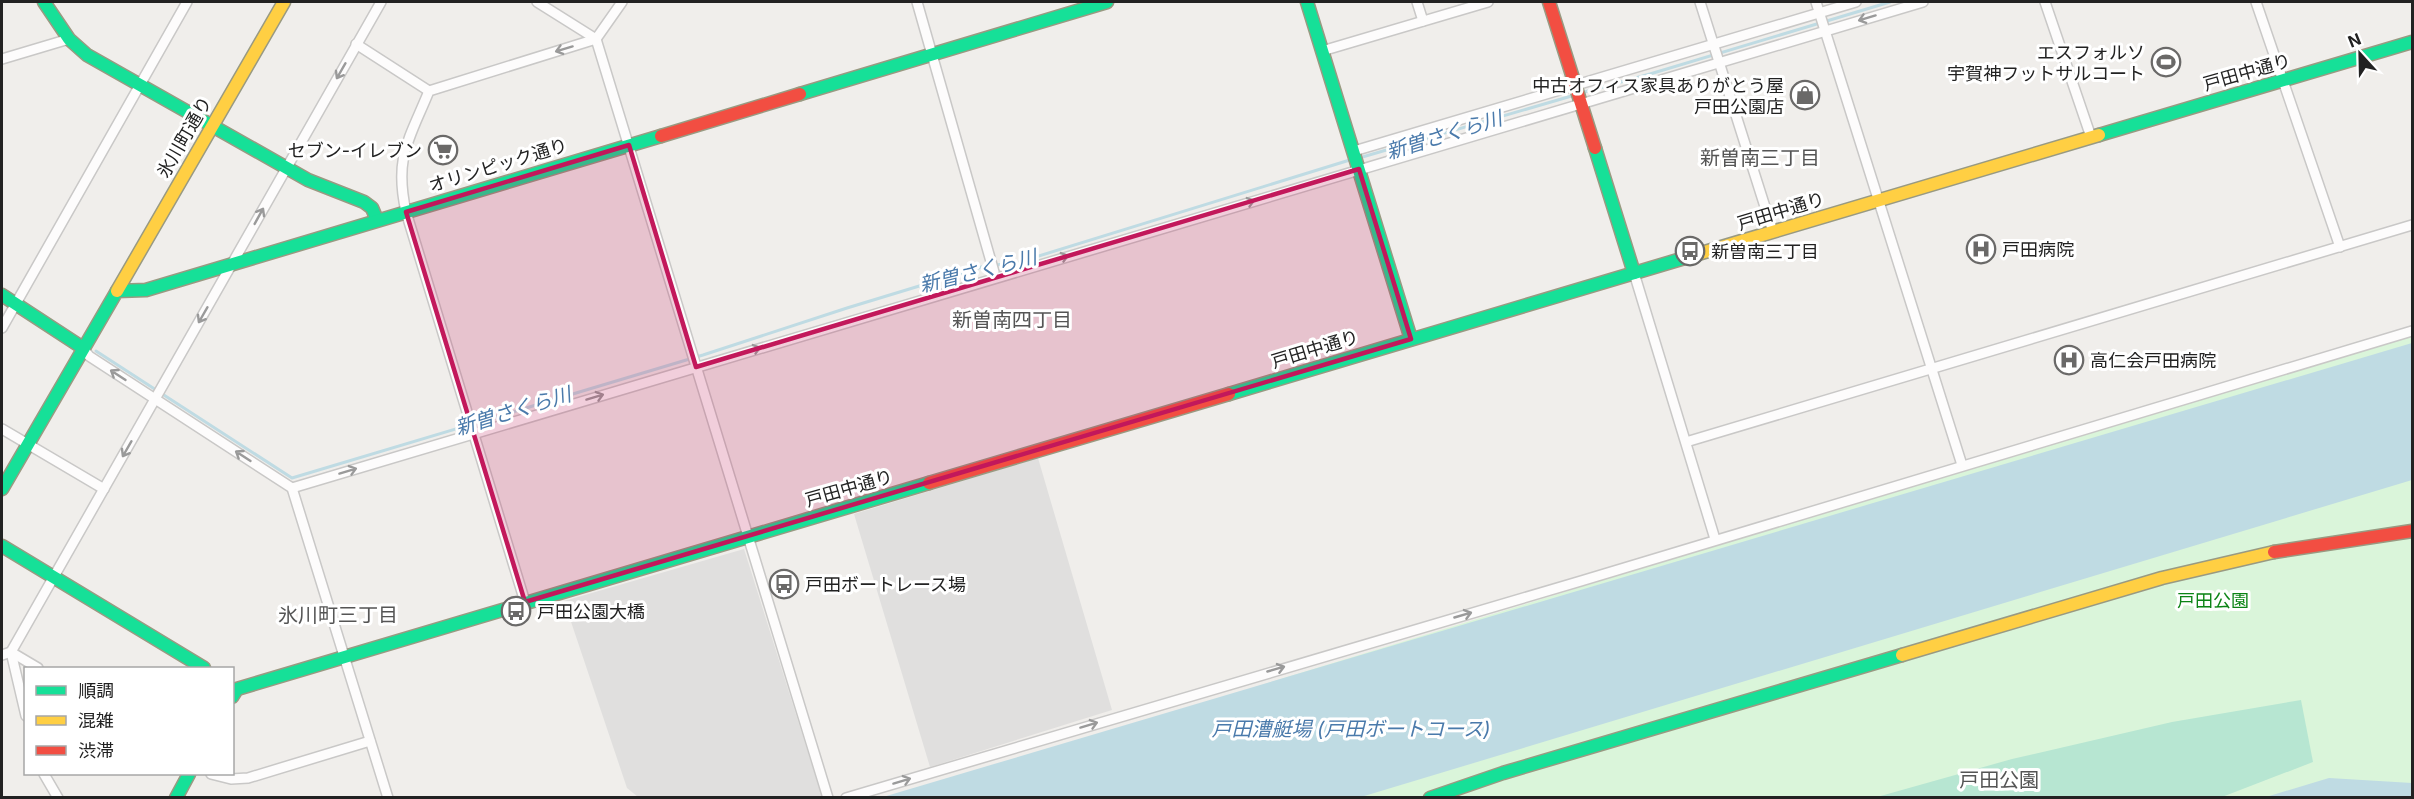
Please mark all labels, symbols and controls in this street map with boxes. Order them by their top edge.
one-way arrow [1858,13,1877,24]
north arrow [2330,24,2390,84]
text: N [2345,29,2364,52]
place label: エスフォルソ 宇賀神フットサルコート [1947,42,2145,84]
one-way arrow [555,44,574,55]
sports icon: エスフォルソ 宇賀神フットサルコート [2150,46,2182,78]
street label: 戸田中通り [2201,50,2293,94]
one-way arrow [335,62,347,79]
place label: 中古オフィス家具ありがとう屋 戸田公園店 [1532,75,1784,117]
shop icon: 中古オフィス家具ありがとう屋 戸田公園店 [1789,79,1821,111]
street label: 氷川町通り [152,93,216,181]
water label: 新曽さくら川 [1383,105,1507,164]
street label: オリンピック通り [426,134,570,196]
supermarket icon: セブン-イレブン [427,134,459,166]
place label: セブン-イレブン [288,140,422,161]
district label: 新曽南三丁目 [1700,146,1820,170]
street label: 戸田中通り [1735,188,1827,234]
one-way arrow [1237,197,1256,208]
one-way arrow [253,208,265,225]
hospital icon: 戸田病院 [1965,233,1997,265]
bus stop icon: 新曽南三丁目 [1674,235,1706,267]
place label: 戸田病院 [2002,239,2074,260]
place label: 新曽南三丁目 [1711,241,1819,262]
water label: 新曽さくら川 [917,244,1041,297]
one-way arrow [1050,252,1069,263]
one-way arrow [197,306,209,323]
district label: 新曽南四丁目 [952,308,1072,332]
street label: 戸田中通り [1269,326,1361,372]
one-way arrow [742,344,761,355]
hospital icon: 高仁会戸田病院 [2053,344,2085,376]
place label: 高仁会戸田病院 [2090,350,2216,371]
one-way arrow [110,369,127,381]
water label: 新曽さくら川 [452,381,576,440]
one-way arrow [585,391,604,402]
one-way arrow [121,440,133,457]
one-way arrow [235,450,251,462]
one-way arrow [338,465,357,476]
street label: 戸田中通り [803,466,895,510]
bus stop icon: 戸田ボートレース場 [768,568,800,600]
place label: 戸田ボートレース場 [805,574,966,595]
park label: 戸田公園 [2177,590,2249,611]
bus stop icon: 戸田公園大橋 [500,595,532,627]
place label: 戸田公園大橋 [537,601,645,622]
district label: 氷川町三丁目 [278,603,398,627]
one-way arrow [1453,609,1472,620]
one-way arrow [1266,663,1285,674]
legend [24,667,234,775]
text: 順調 [78,680,114,701]
text: 混雑 [78,710,114,731]
water label: 戸田漕艇場 (戸田ボートコース) [1211,717,1491,741]
one-way arrow [1079,719,1098,730]
text: 渋滞 [78,740,114,761]
district label: 戸田公園 [1959,768,2039,792]
one-way arrow [892,775,911,786]

